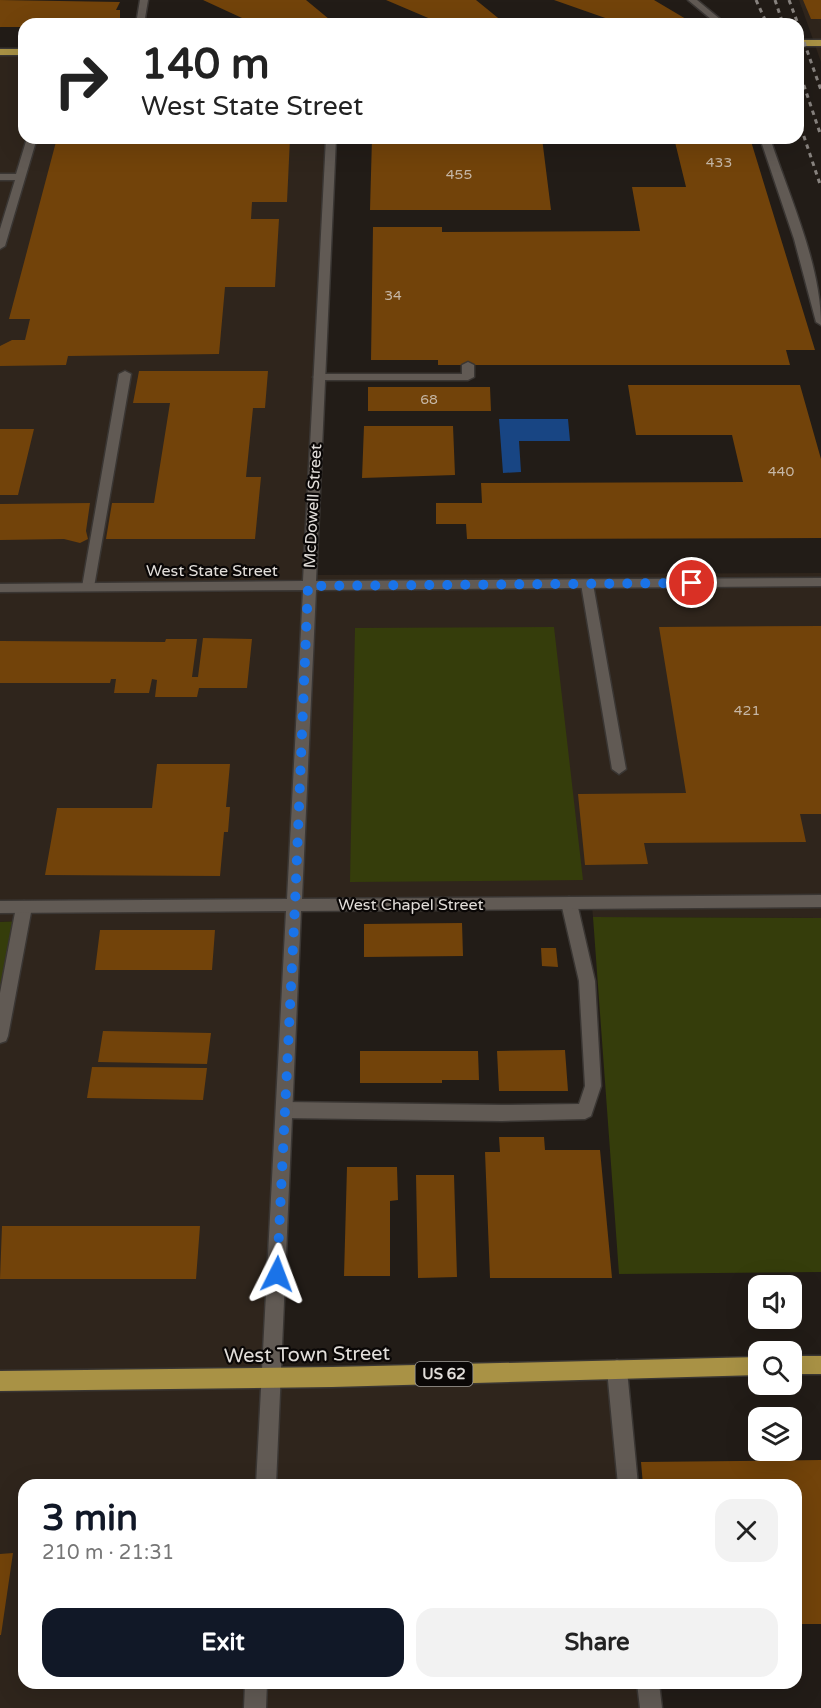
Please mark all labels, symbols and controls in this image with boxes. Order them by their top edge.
text: 140 m [141,39,270,90]
icon: right [42,42,120,120]
text: West State Street [141,90,363,123]
house number: 433 [706,154,732,171]
house number: 455 [446,166,472,183]
house number: 34 [384,287,402,304]
house number: 68 [420,391,438,408]
street label: McDowell Street [300,443,326,569]
house number: 440 [768,463,794,480]
pin [666,557,717,608]
street label: West State Street [146,561,278,581]
icon: arrive [675,566,708,599]
house number: 421 [734,702,760,719]
street label: West Chapel Street [338,895,484,915]
position arrow [245,1242,309,1306]
map controls [748,1275,802,1461]
button: sound [748,1275,802,1329]
button: search [748,1341,802,1395]
street label: West Town Street [224,1342,391,1368]
road number: US 62 [416,1362,472,1386]
button: layers [748,1407,802,1461]
text: 3 min [42,1497,138,1540]
button: close [715,1499,778,1562]
text: 210 m · 21:31 [42,1541,174,1565]
button: Exit [42,1608,404,1677]
button: Share [416,1608,778,1677]

